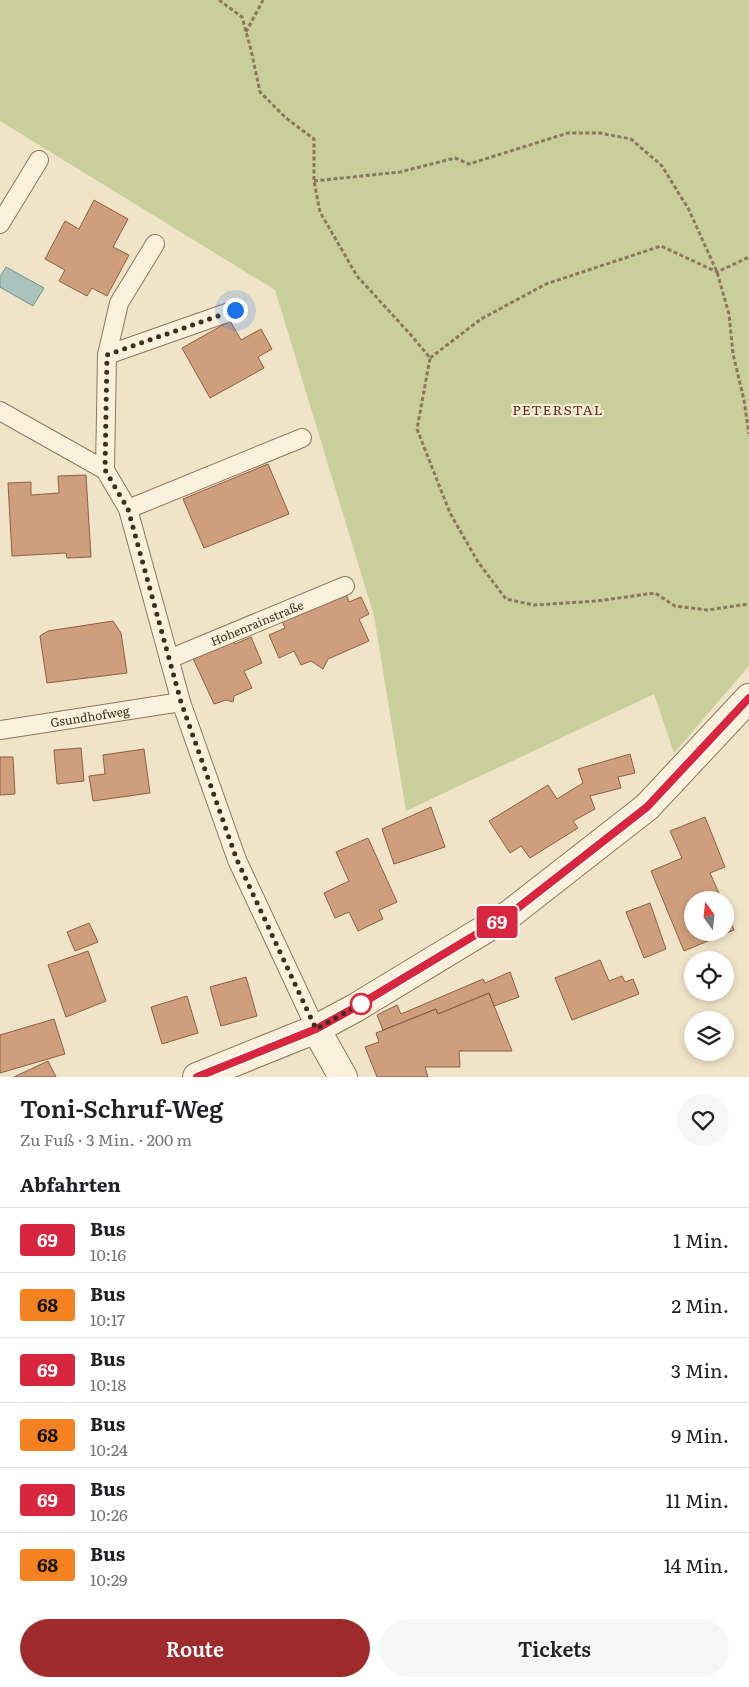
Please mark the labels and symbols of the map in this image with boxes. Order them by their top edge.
your location [223,298,248,323]
district label: PETERSTAL [512,399,604,419]
street label: Hohenrainstraße [208,595,306,650]
street label: Gsundhofweg [49,701,131,731]
north arrow [684,891,734,941]
line badge: 69 [474,906,520,938]
unlabelled marker [350,993,372,1015]

